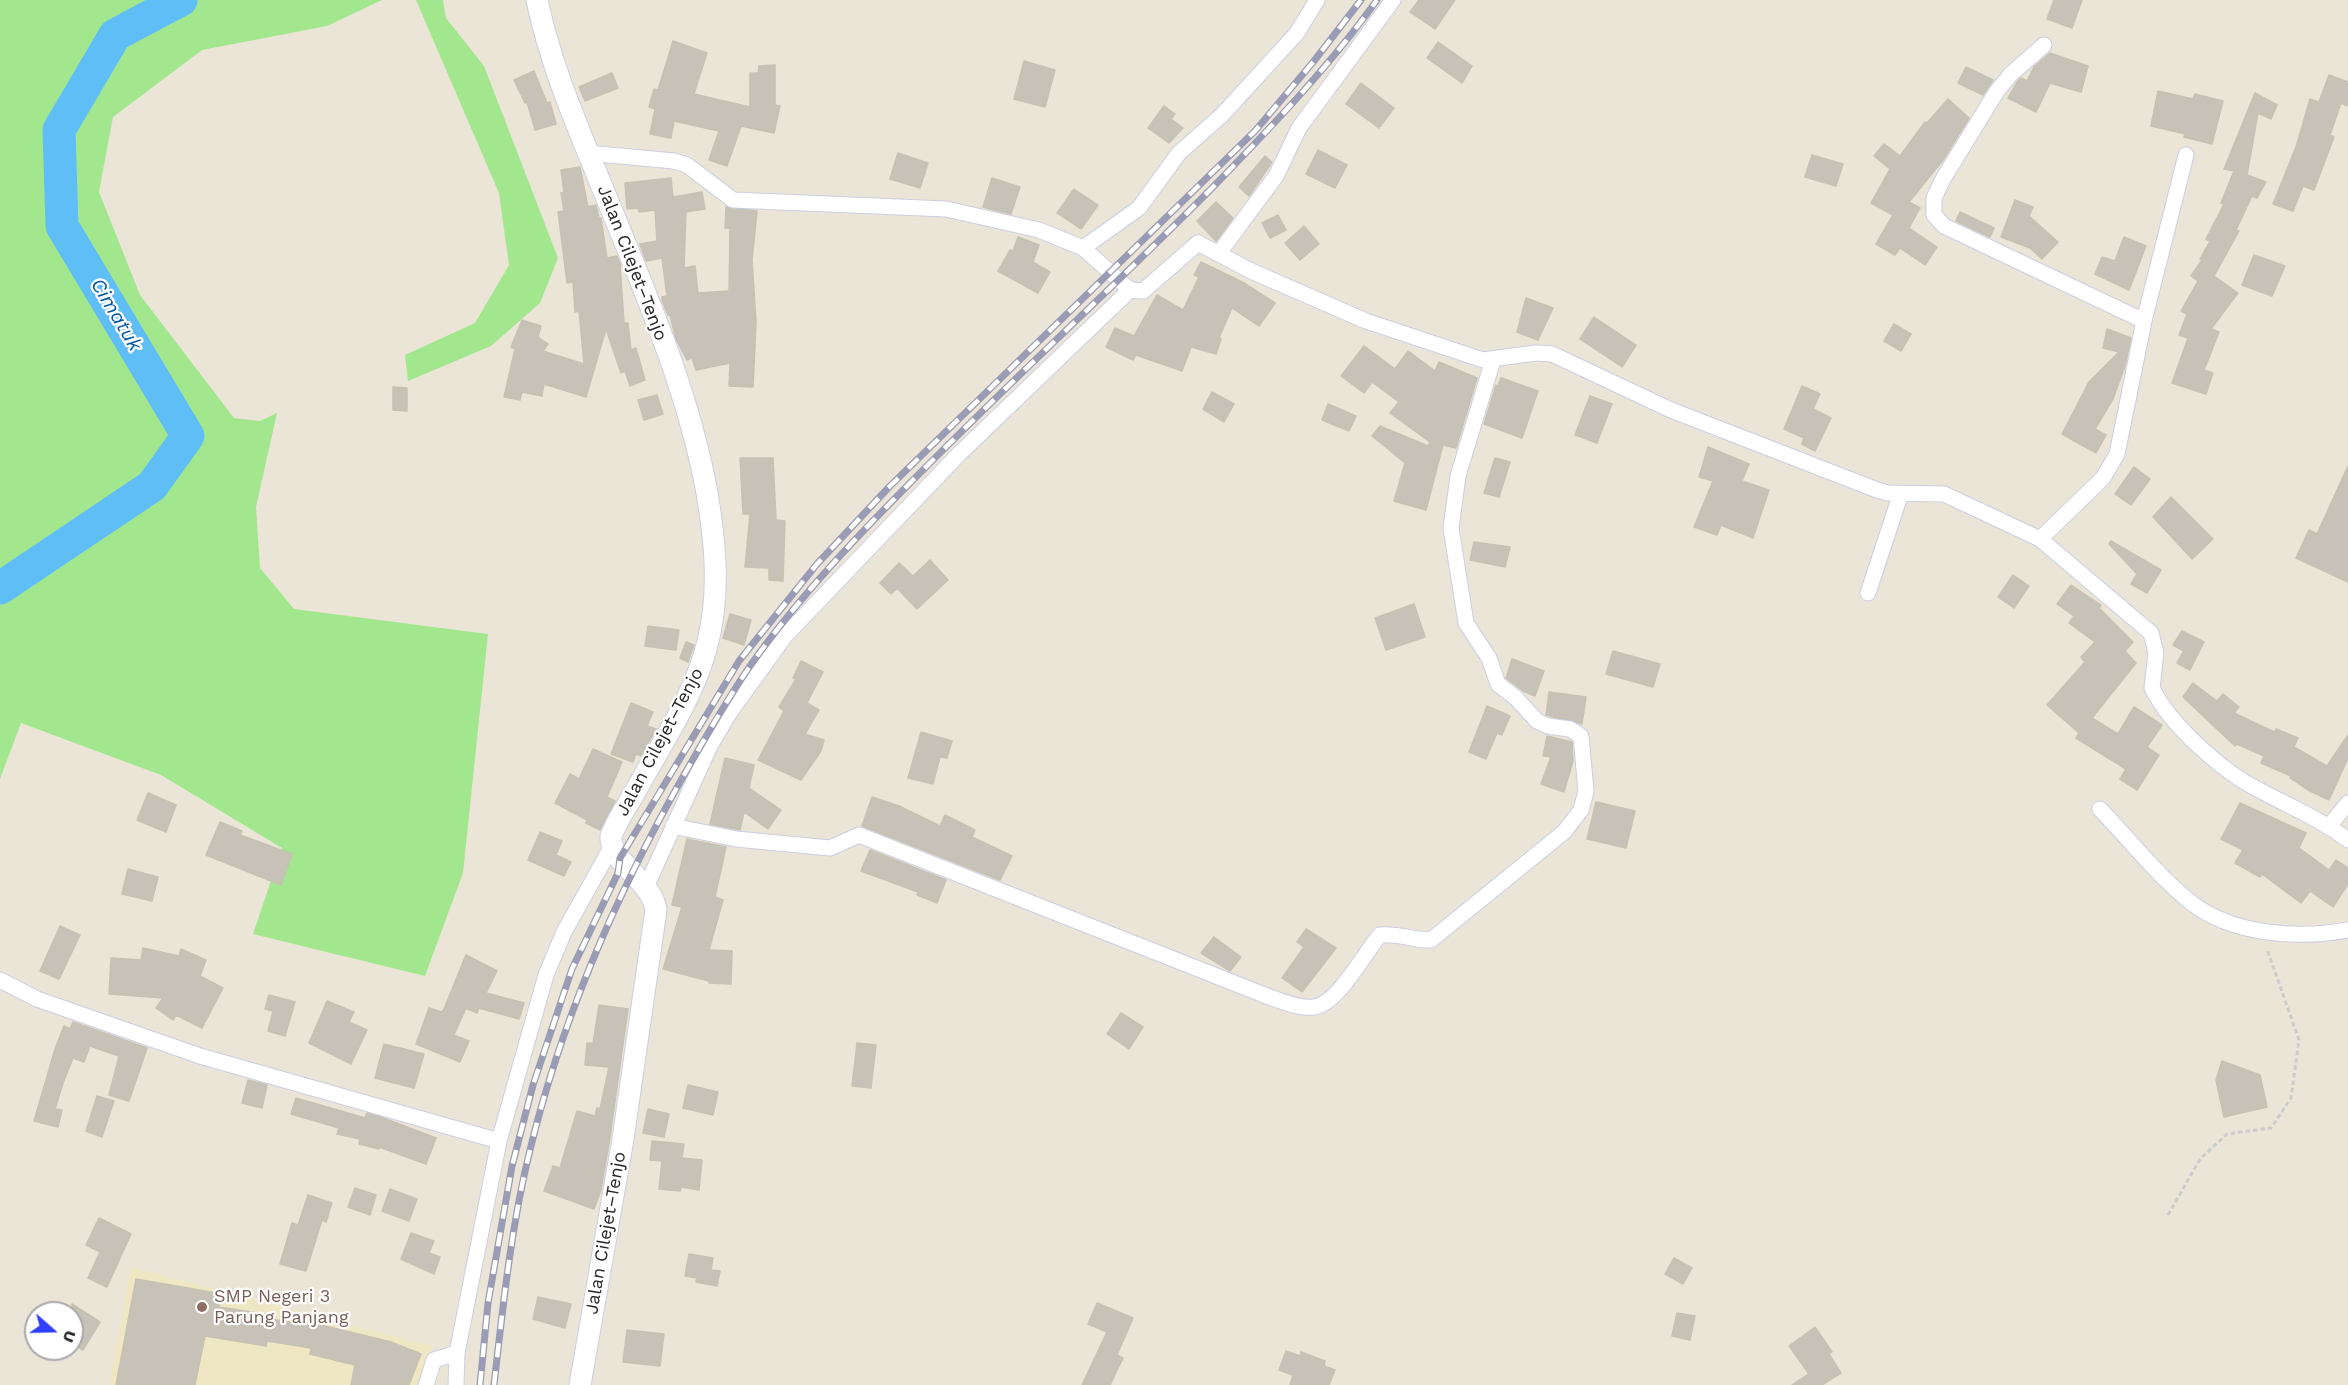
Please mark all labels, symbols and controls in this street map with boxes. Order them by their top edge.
street label: Jalan Cilejet–Tenjo [592,182,672,344]
water label: Cimatuk [85,274,147,356]
street label: Jalan Cilejet–Tenjo [612,664,708,820]
street label: Jalan Cilejet–Tenjo [581,1150,631,1316]
place label: SMP Negeri 3 Parung Panjang [214,1286,348,1328]
marker: SMP Negeri 3 Parung Panjang [195,1300,209,1314]
north arrow [24,1301,84,1361]
text: U [59,1328,80,1345]

